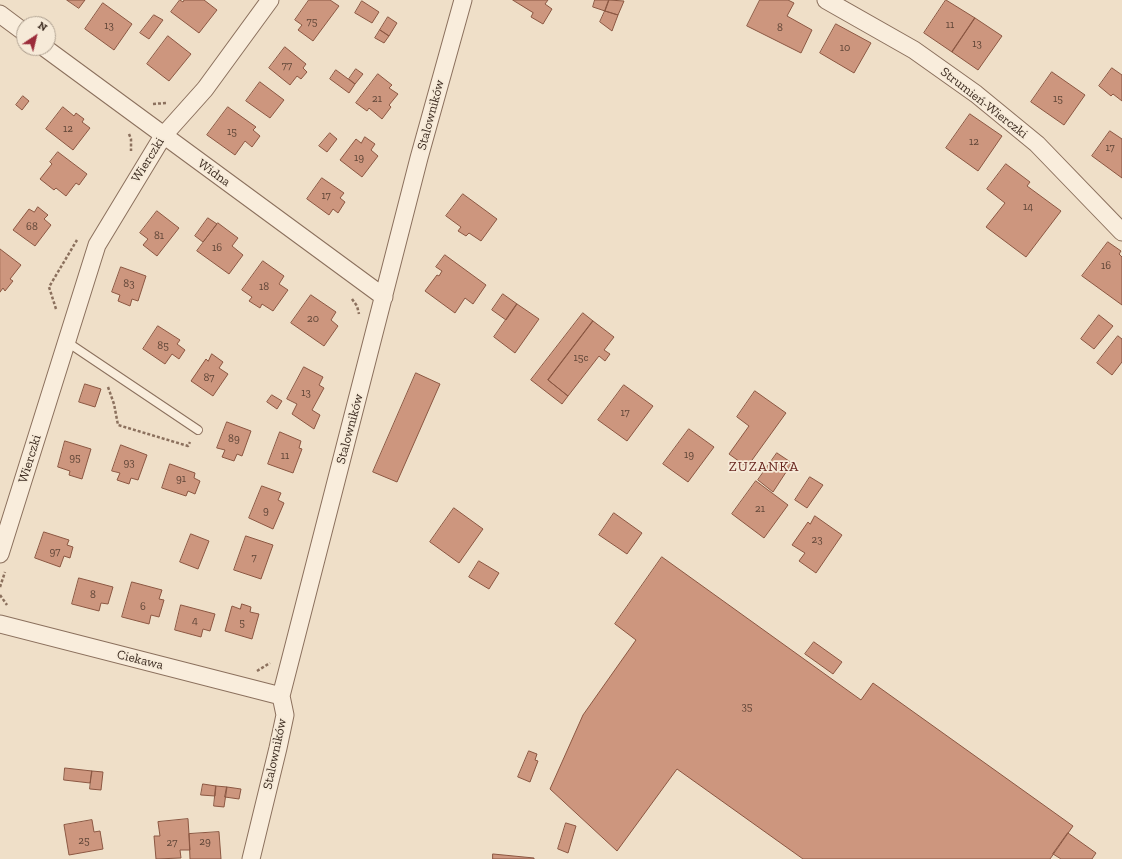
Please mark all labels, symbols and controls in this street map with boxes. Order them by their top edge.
house number: 75 [307,15,317,29]
north arrow [16,16,56,56]
house number: 11 [946,18,954,32]
text: N [35,19,50,34]
house number: 13 [104,19,114,33]
house number: 8 [777,21,783,35]
house number: 13 [972,37,982,51]
house number: 10 [840,41,850,55]
house number: 77 [282,59,292,73]
street label: Strumień-Wierczki [937,64,1031,142]
street label: Stalowników [414,78,448,152]
house number: 21 [372,92,382,106]
house number: 15 [1053,92,1063,106]
house number: 12 [63,122,73,136]
house number: 15 [227,125,237,139]
street label: Wierczki [128,135,168,185]
house number: 12 [969,135,979,149]
house number: 17 [1105,141,1115,155]
house number: 19 [354,151,364,165]
street label: Widna [195,156,233,190]
house number: 17 [321,189,331,203]
house number: 14 [1023,200,1033,214]
house number: 68 [26,220,38,234]
house number: 81 [154,229,164,243]
house number: 16 [212,241,222,255]
house number: 16 [1101,259,1111,273]
house number: 83 [123,277,135,291]
house number: 18 [259,280,269,294]
house number: 20 [307,312,319,326]
house number: 85 [157,339,169,353]
house number: 15c [574,351,588,365]
house number: 87 [203,371,215,385]
house number: 13 [301,386,311,400]
street label: Stalowników [333,392,367,466]
house number: 17 [620,406,630,420]
house number: 89 [228,432,240,446]
street label: Wierczki [15,433,45,485]
house number: 19 [684,448,694,462]
house number: 11 [281,449,289,463]
house number: 95 [69,451,81,465]
house number: 93 [123,456,135,470]
district label: ZUZANKA [729,459,799,475]
house number: 91 [176,472,186,486]
house number: 21 [755,502,765,516]
house number: 9 [263,504,269,518]
house number: 23 [811,533,823,547]
house number: 97 [49,545,61,559]
house number: 7 [251,551,257,565]
house number: 8 [90,588,96,602]
house number: 6 [140,600,146,614]
house number: 4 [192,614,198,628]
house number: 5 [239,616,245,630]
street label: Ciekawa [115,647,165,673]
house number: 35 [741,700,753,714]
street label: Stalowników [260,717,290,791]
house number: 25 [78,834,90,848]
house number: 29 [199,835,211,849]
house number: 27 [167,836,177,850]

